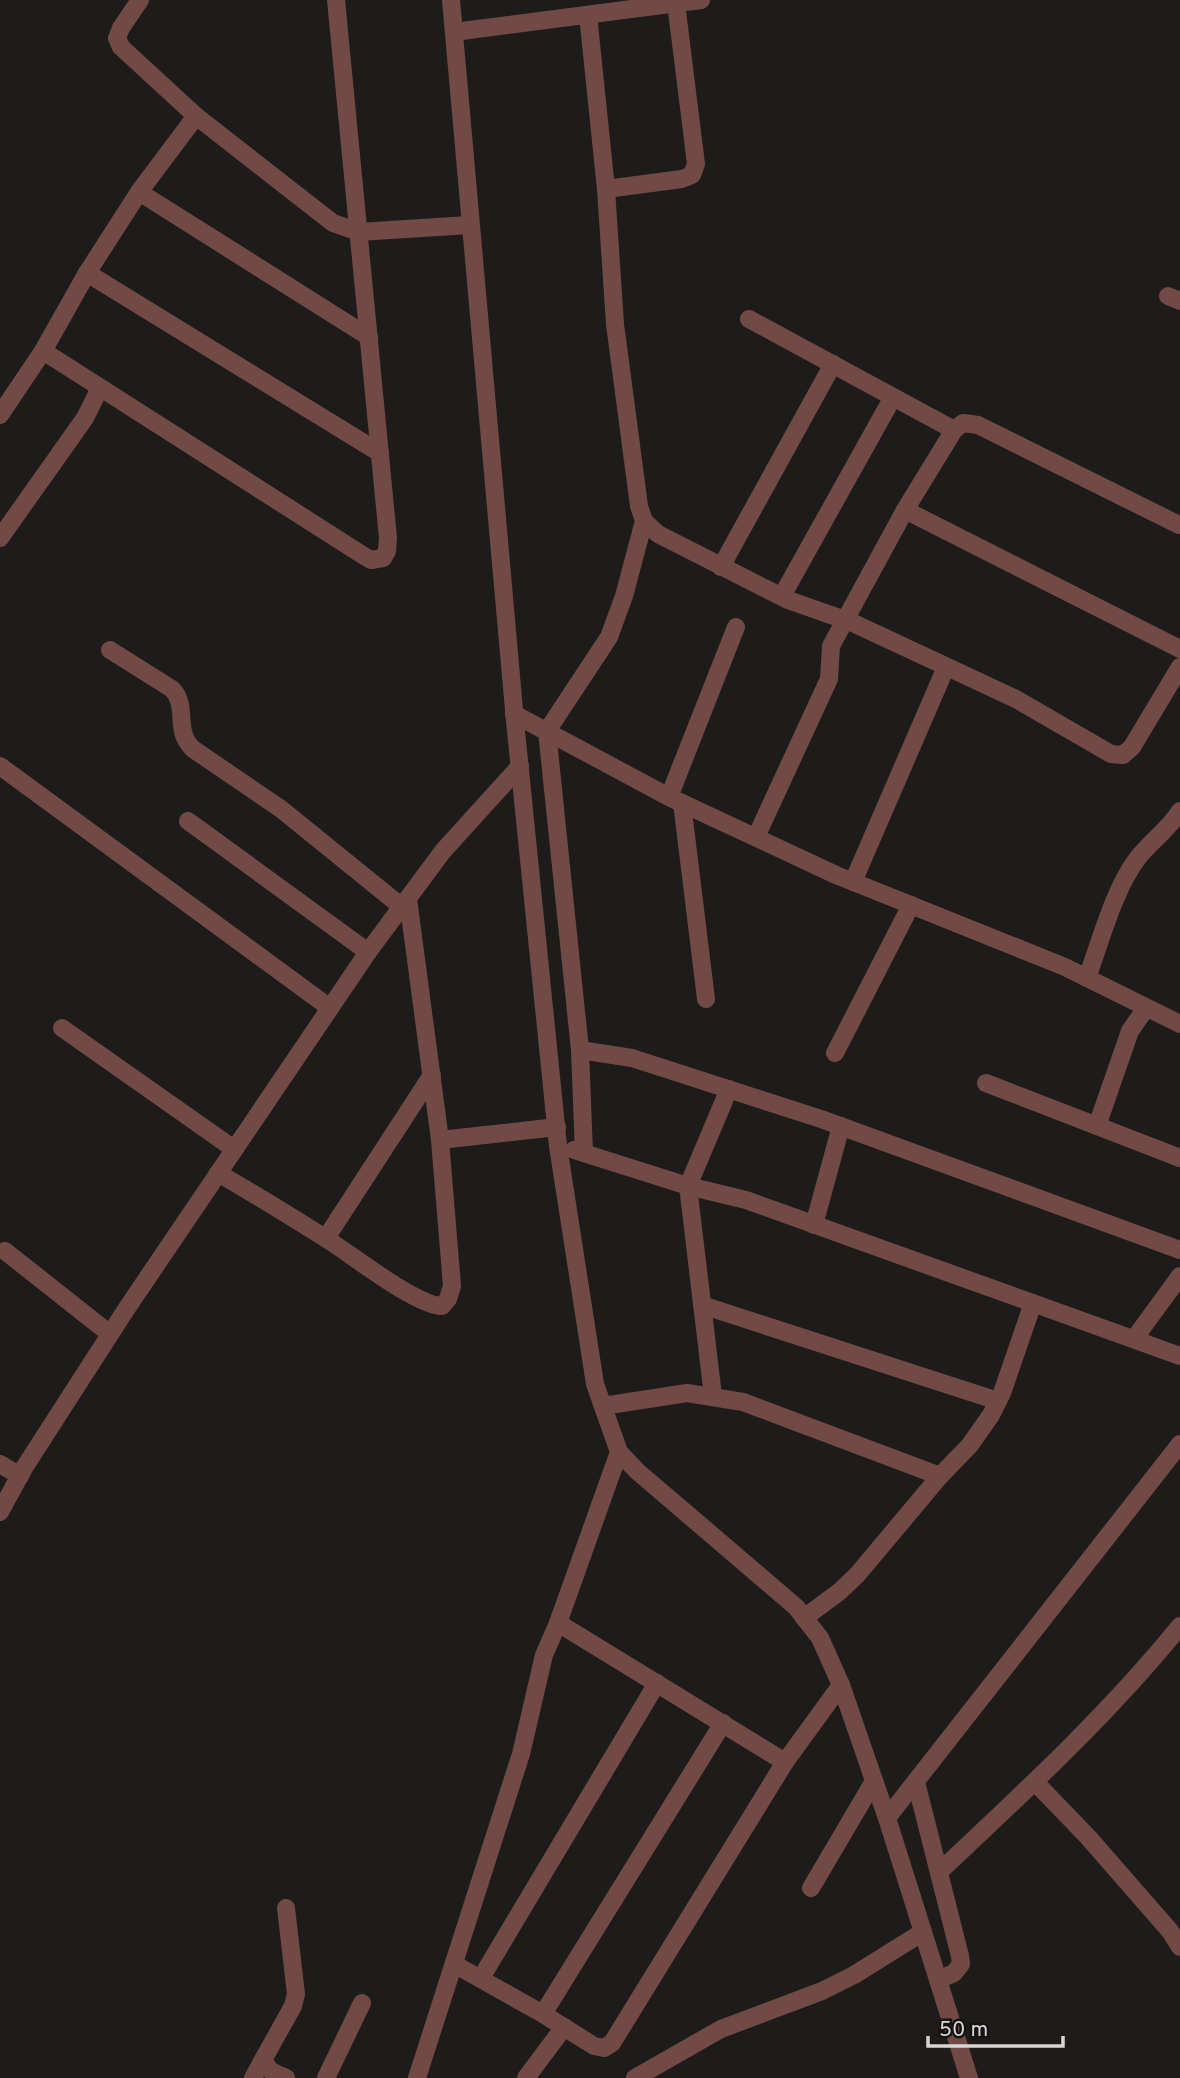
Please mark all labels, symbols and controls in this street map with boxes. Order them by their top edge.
scale bar [928,2004,1063,2048]
text: 50 m [939,2017,988,2044]

